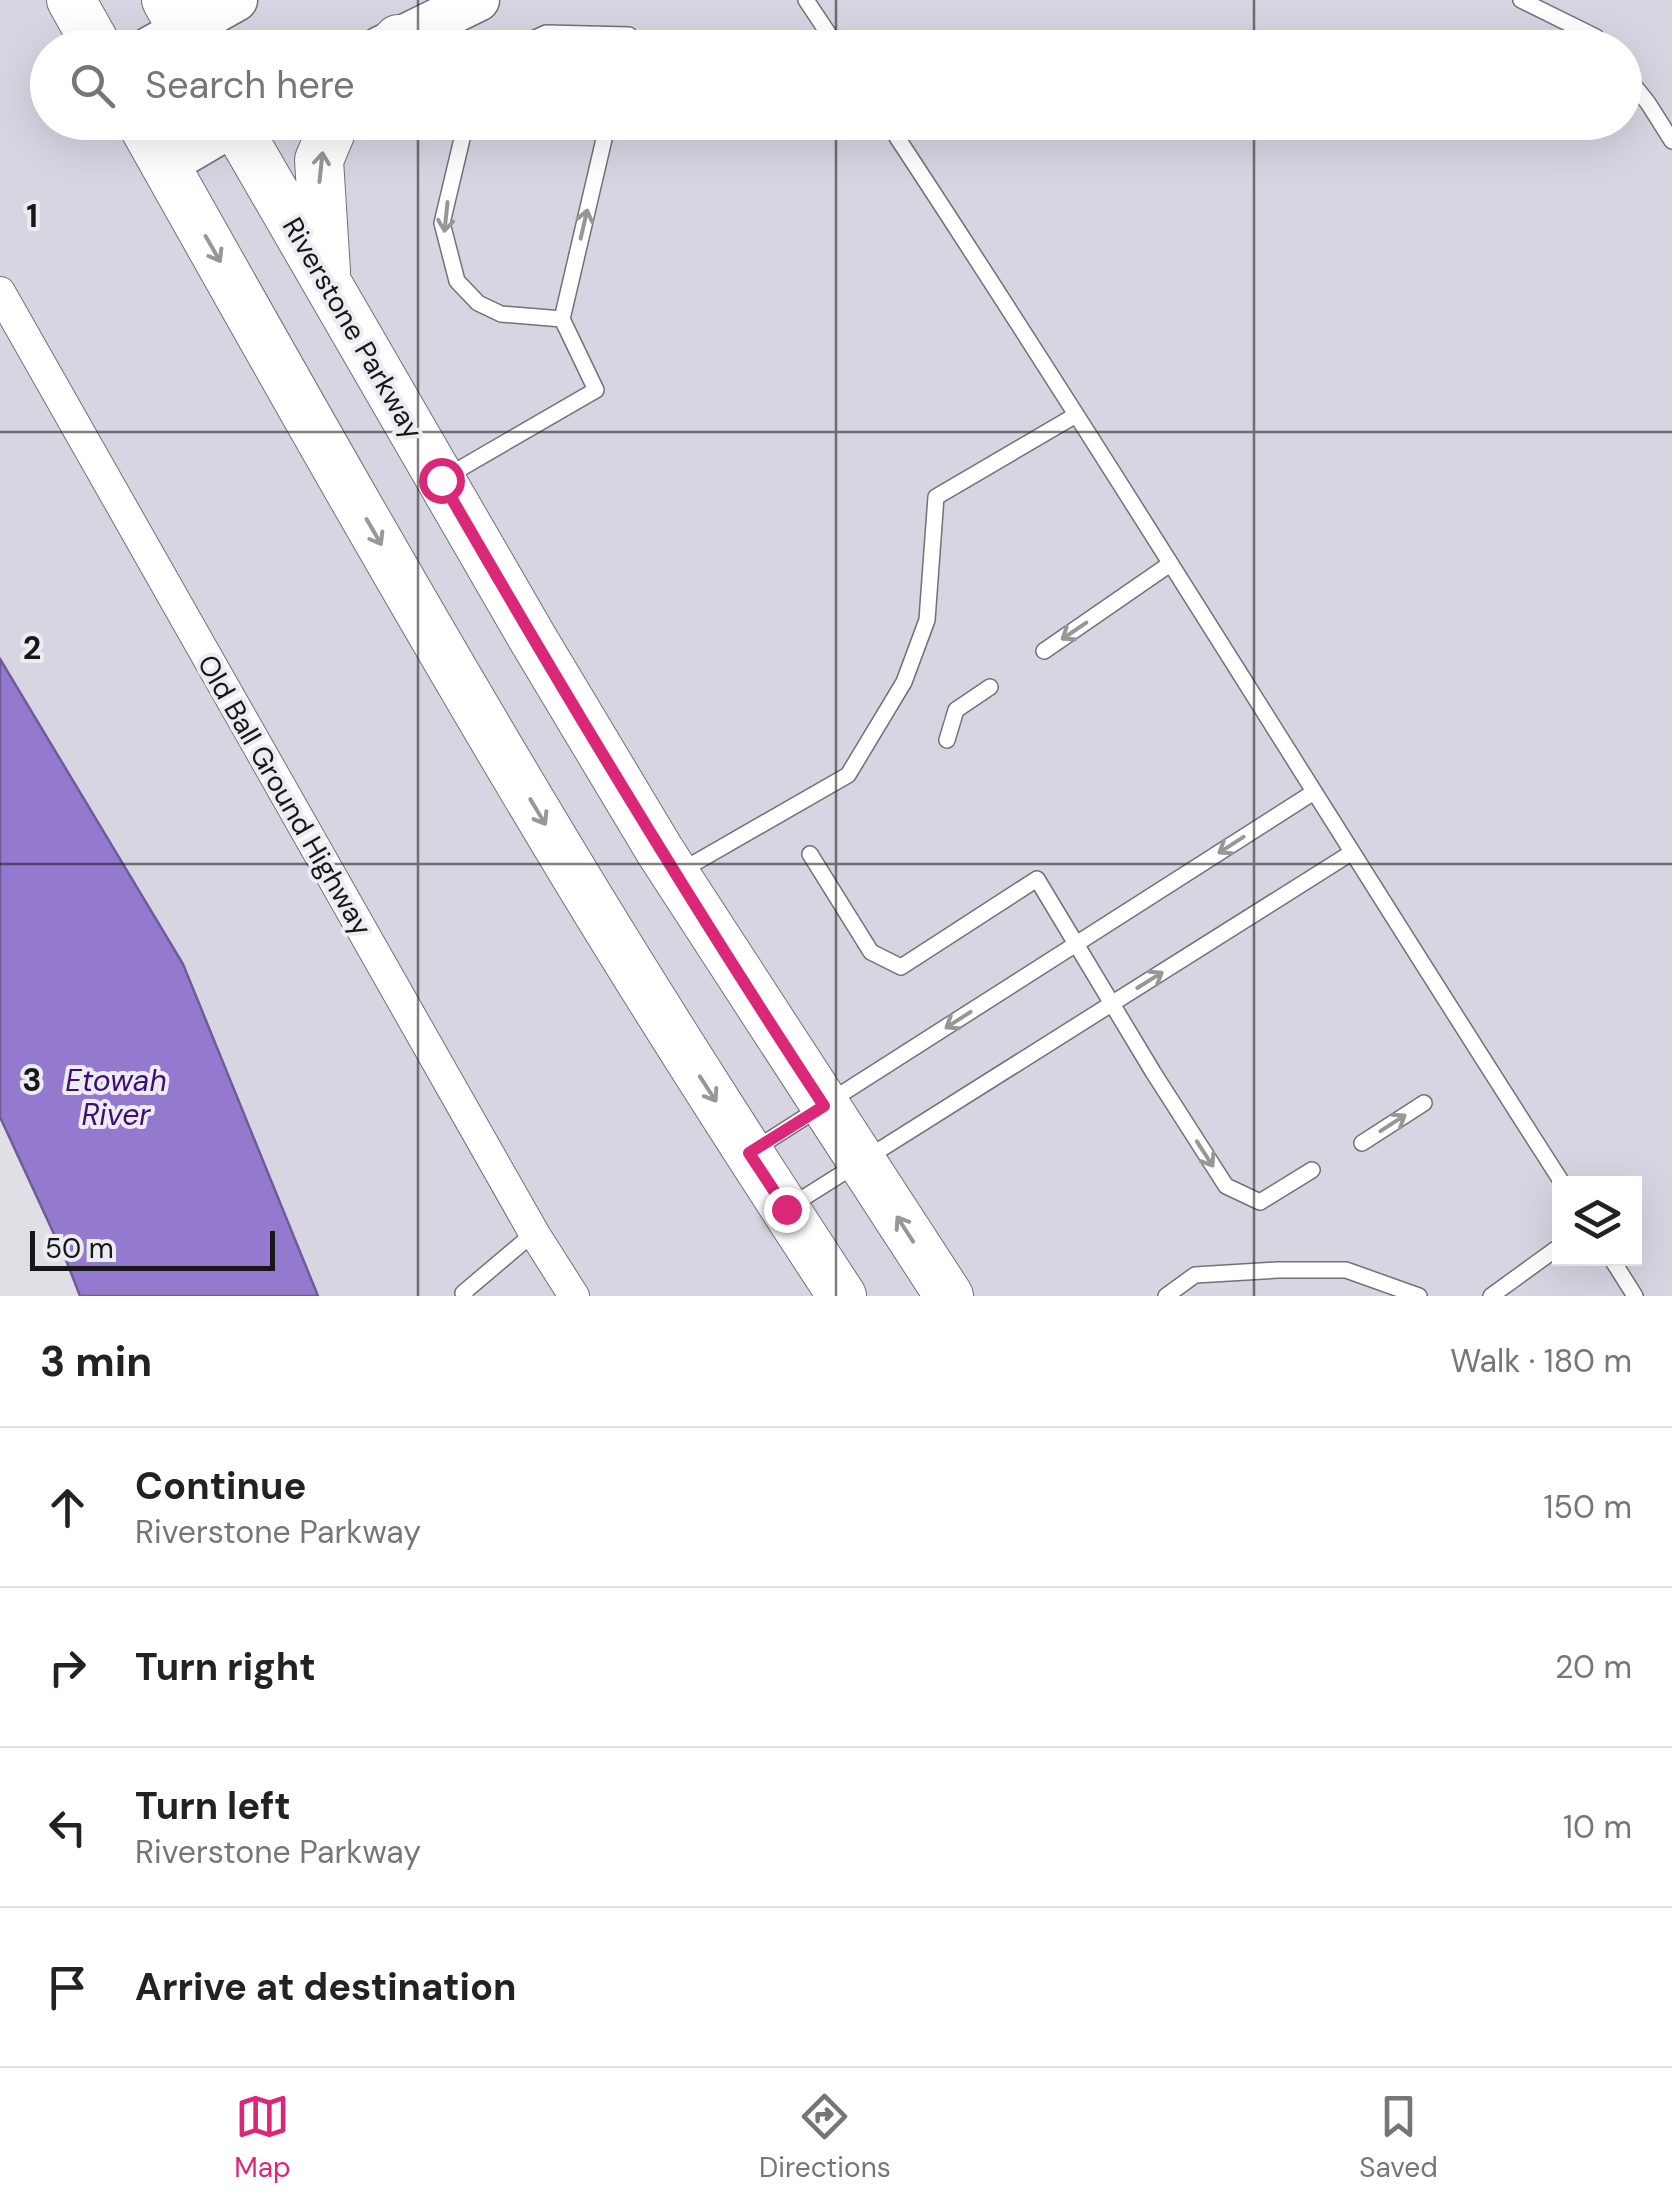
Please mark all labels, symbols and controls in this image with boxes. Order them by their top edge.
search box [30,30,1642,140]
icon: search [65,58,120,113]
text: Search here [145,60,355,110]
one-way arrow [312,152,331,184]
text: 1 [26,195,38,237]
one-way arrow [436,200,455,233]
one-way arrow [576,209,594,241]
street label: Riverstone Parkway [274,211,431,446]
one-way arrow [203,235,223,263]
route start [419,458,465,504]
one-way arrow [364,517,384,545]
one-way arrow [1060,620,1088,641]
text: 2 [23,627,41,669]
street label: Old Ball Ground Highway [189,648,380,942]
one-way arrow [528,797,548,826]
one-way arrow [1218,834,1246,855]
one-way arrow [1136,969,1164,990]
one-way arrow [944,1010,972,1030]
text: 3 [22,1059,42,1101]
water label: Etowah River [65,1061,167,1134]
one-way arrow [697,1075,718,1103]
one-way arrow [1379,1113,1407,1134]
one-way arrow [1195,1139,1216,1168]
map controls [1552,1176,1642,1266]
button: layers [1552,1176,1642,1266]
route end [764,1187,810,1233]
one-way arrow [894,1215,915,1244]
scale bar [30,1226,275,1270]
text: 50 m [45,1230,114,1267]
text: 3 min [40,1334,152,1389]
text: Walk · 180 m [1450,1340,1632,1382]
text: Continue [135,1461,306,1511]
icon: ahead [40,1480,95,1535]
text: 150 m [1544,1486,1632,1528]
text: Riverstone Parkway [135,1511,421,1553]
icon: right [40,1640,95,1695]
text: Turn right [135,1642,316,1692]
text: 20 m [1555,1646,1632,1688]
text: Turn left [135,1781,291,1831]
icon: left [40,1800,95,1855]
text: 10 m [1563,1806,1632,1848]
text: Riverstone Parkway [135,1831,421,1873]
icon: arrive [40,1960,95,2015]
text: Arrive at destination [135,1962,517,2012]
tab: Map [234,2089,291,2186]
tab: Directions [759,2089,891,2186]
tab: Saved [1359,2089,1438,2186]

